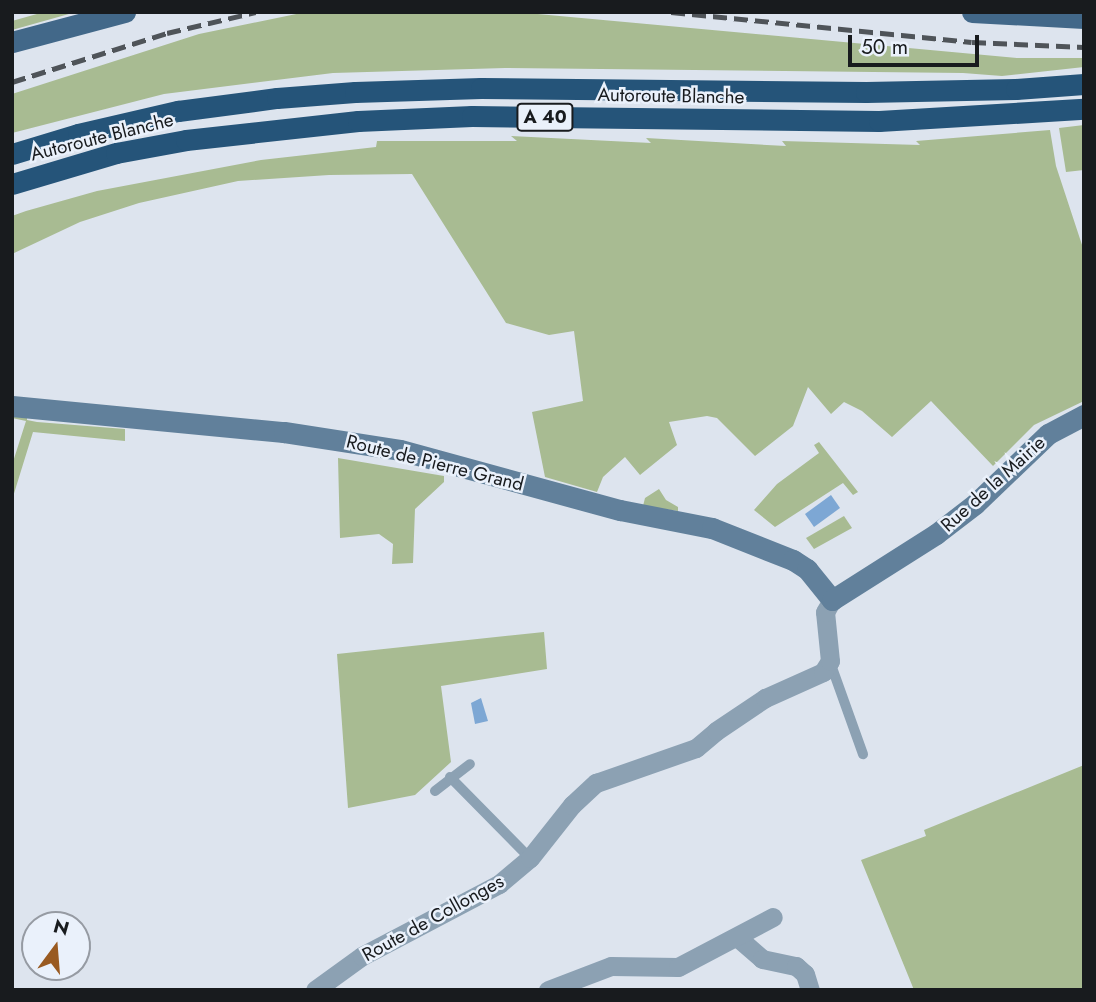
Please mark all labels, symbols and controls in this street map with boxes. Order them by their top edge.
scale bar [851,21,982,65]
text: 50 m [861,32,908,62]
street label: Autoroute Blanche [598,83,744,109]
road number: A 40 [515,103,575,132]
street label: Autoroute Blanche [28,108,176,166]
street label: Route de Pierre Grand [344,430,526,496]
street label: Rue de la Mairie [936,431,1050,537]
street label: Route de Collonges [358,870,508,966]
north arrow [21,911,91,981]
text: N [50,912,72,942]

